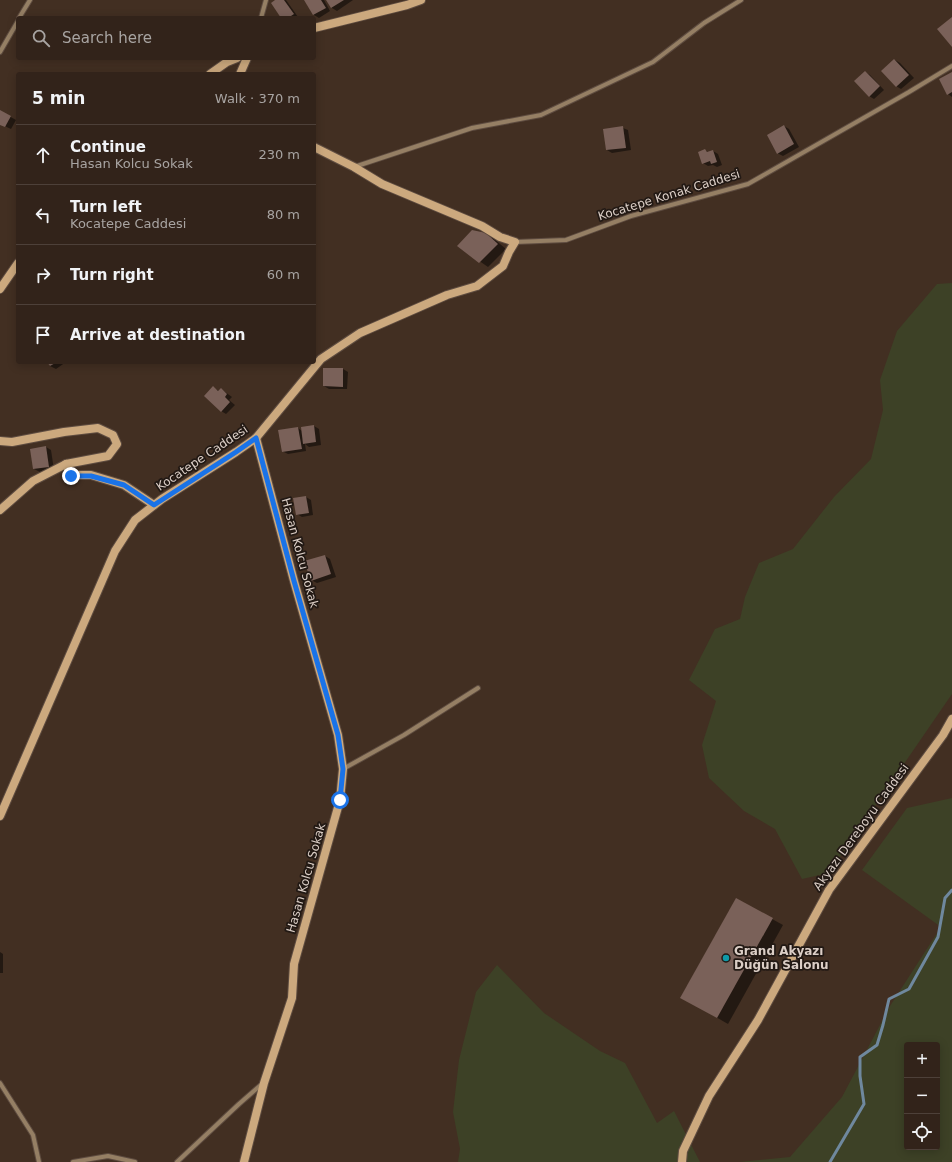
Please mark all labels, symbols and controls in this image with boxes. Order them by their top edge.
search box [16,16,316,60]
icon: search [30,27,52,49]
text: Search here [62,29,152,47]
text: 5 min [32,88,85,108]
text: Walk · 370 m [215,91,300,106]
text: Continue [70,138,146,156]
icon: ahead [32,144,54,166]
text: 230 m [258,147,300,162]
text: Hasan Kolcu Sokak [70,156,193,171]
street label: Kocatepe Konak Caddesi [596,167,742,223]
text: Turn left [70,198,142,216]
icon: left [32,204,54,226]
text: 80 m [267,207,300,222]
text: Kocatepe Caddesi [70,216,186,231]
icon: right [32,264,54,286]
text: Turn right [70,266,154,284]
text: 60 m [267,267,300,282]
icon: arrive [32,324,54,346]
text: Arrive at destination [70,326,245,344]
street label: Kocatepe Caddesi [154,422,250,494]
route end [62,467,80,485]
street label: Hasan Kolcu Sokak [279,496,321,610]
street label: Akyazı Dereboyu Caddesi [810,761,912,893]
route start [331,791,349,809]
street label: Hasan Kolcu Sokak [284,822,328,934]
place label: Grand Akyazı Düğün Salonu [734,944,829,972]
marker: Grand Akyazı Düğün Salonu [721,953,731,963]
map controls [904,1042,940,1150]
button: + [904,1042,940,1078]
button: − [904,1078,940,1114]
button: locate [904,1114,940,1150]

